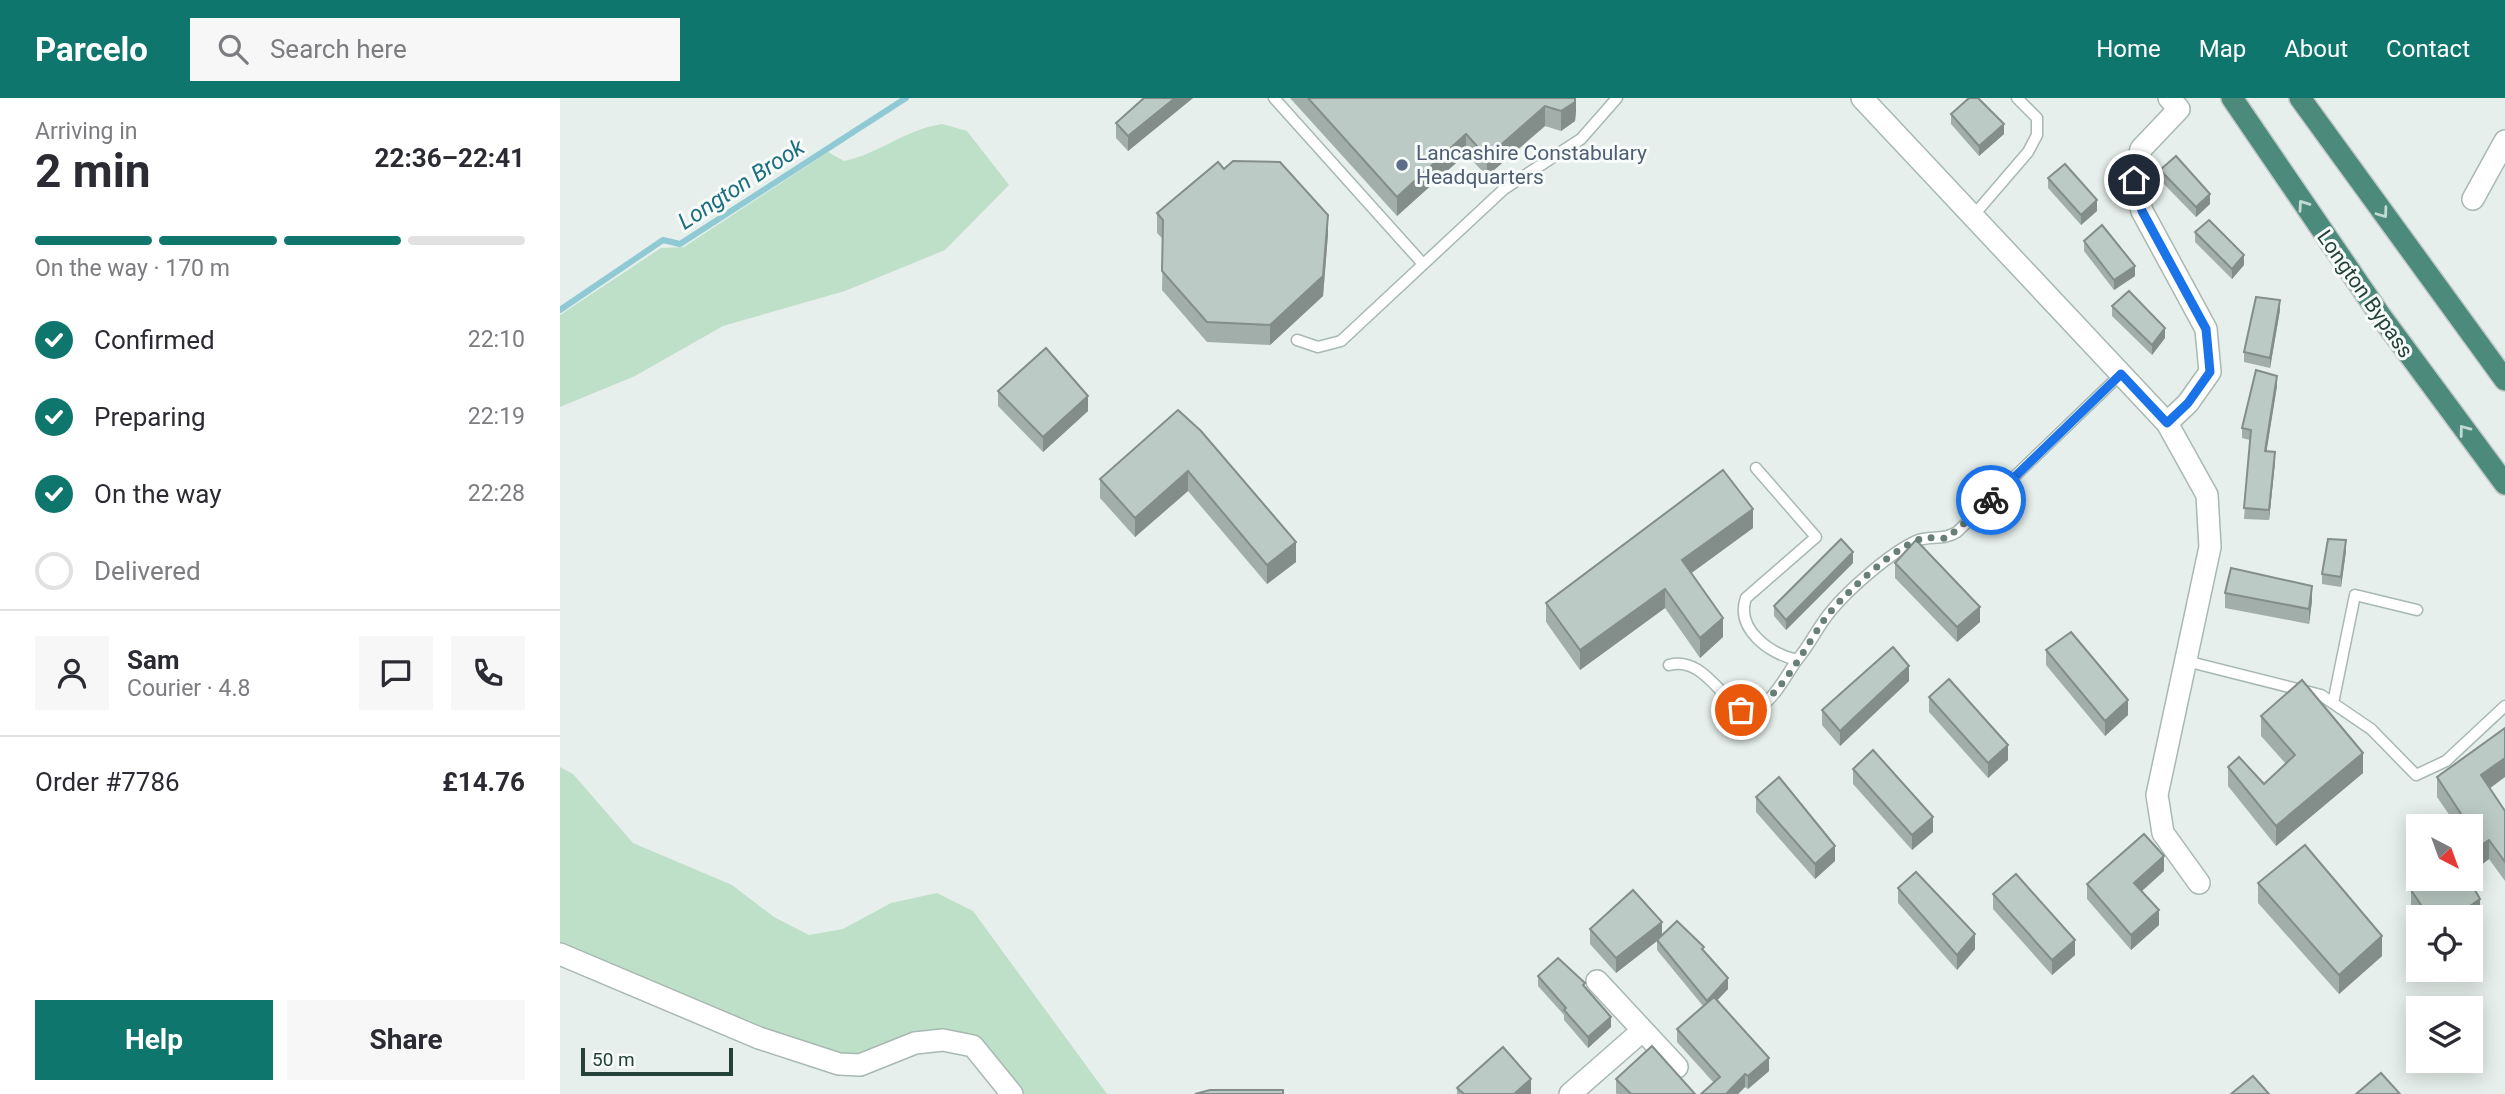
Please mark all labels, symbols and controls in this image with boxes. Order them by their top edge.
search box [190,18,680,81]
text: Parcelo [35,30,148,69]
icon: search [214,30,252,68]
text: Search here [270,34,407,64]
text: Home [2096,35,2161,63]
text: Map [2199,35,2246,63]
text: About [2284,35,2348,63]
text: Contact [2386,35,2470,63]
text: Arriving in [35,118,138,145]
water label: Longton Brook [673,133,810,235]
place label: Lancashire Constabulary Headquarters [1416,141,1647,189]
text: 22:36–22:41 [375,143,525,173]
text: 2 min [35,144,151,198]
pin [2104,150,2164,210]
marker: Lancashire Constabulary Headquarters [1394,157,1410,173]
icon: home [2115,161,2153,199]
one-way arrow [2299,200,2311,213]
one-way arrow [2375,205,2388,218]
street label: Longton Bypass [2312,226,2418,362]
text: On the way · 170 m [35,255,230,282]
icon: check [35,321,73,359]
text: Confirmed [94,325,215,355]
text: 22:10 [468,326,525,353]
icon: check [35,398,73,436]
text: Preparing [94,402,206,432]
text: 22:19 [468,403,525,430]
one-way arrow [2459,425,2472,438]
courier [1956,465,2026,535]
icon: check [35,475,73,513]
text: On the way [94,479,222,509]
text: 22:28 [468,480,525,507]
icon: bike [1972,481,2010,519]
text: Delivered [94,556,201,586]
button: person [35,636,109,710]
button: chat [359,636,433,710]
button: phone [451,636,525,710]
text: Sam [127,645,179,675]
text: Courier · 4.8 [127,675,250,702]
pin [1711,680,1771,740]
icon: bag [1722,691,1760,729]
text: Order #7786 [35,767,180,797]
text: £14.76 [442,767,525,797]
north arrow [2406,814,2483,891]
map controls [2406,814,2483,1073]
button: locate [2406,905,2483,982]
button: layers [2406,996,2483,1073]
button: Help [35,1000,273,1080]
button: Share [287,1000,525,1080]
scale bar [581,1045,733,1077]
text: 50 m [592,1048,635,1071]

